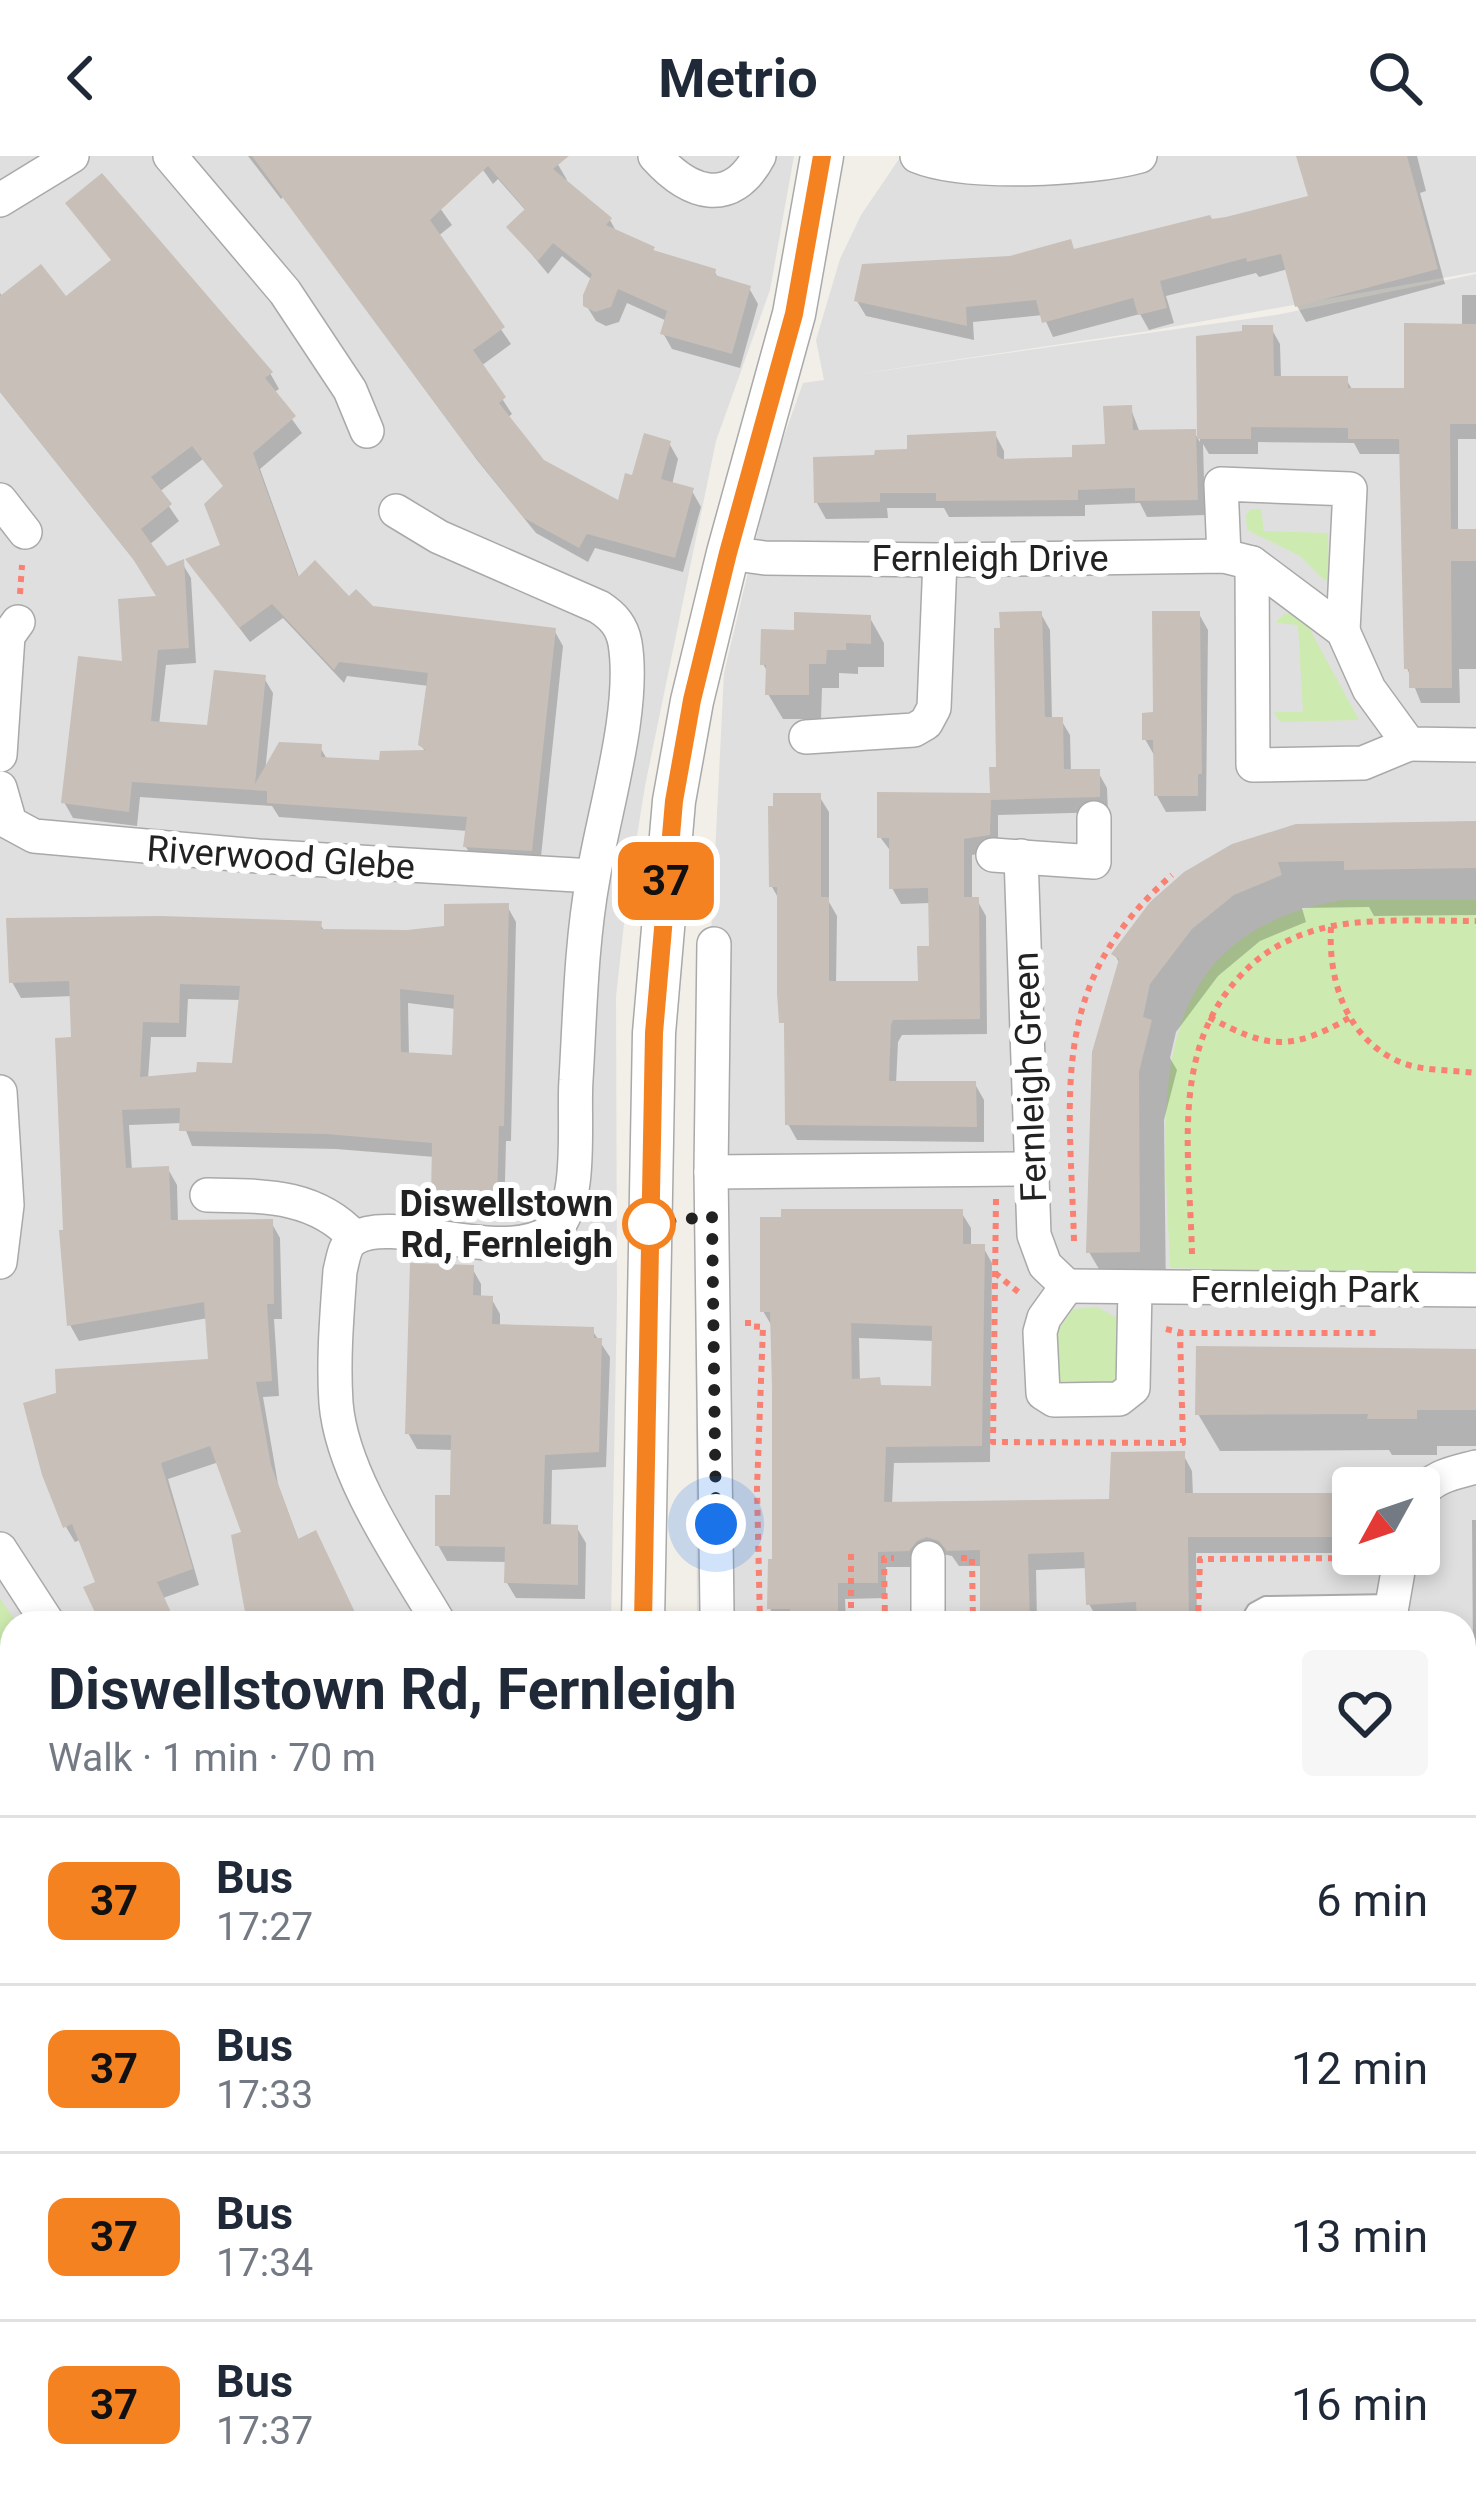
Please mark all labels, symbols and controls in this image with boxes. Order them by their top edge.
icon: back [48,45,114,111]
icon: search [1362,45,1428,111]
text: Metrio [658,47,818,110]
street label: Fernleigh Drive [871,538,1109,580]
street label: Riverwood Glebe [145,828,416,888]
line badge: 37 [612,842,720,920]
text: 37 [642,856,690,905]
street label: Fernleigh Green [1005,951,1055,1203]
place label: Diswellstown Rd, Fernleigh [400,1183,613,1266]
marker: Diswellstown Rd, Fernleigh [624,1199,674,1249]
street label: Fernleigh Park [1191,1269,1420,1311]
north arrow [1332,1467,1440,1575]
map controls [1332,1467,1440,1575]
your location [686,1494,746,1554]
button: heart [1302,1650,1428,1776]
text: Diswellstown Rd, Fernleigh [48,1656,737,1723]
text: Walk · 1 min · 70 m [48,1735,376,1781]
text: Bus [216,1851,293,1904]
text: 6 min [1316,1874,1428,1927]
text: 37 [90,1876,138,1925]
text: 17:27 [216,1904,313,1950]
text: Bus [216,2019,293,2072]
text: 12 min [1291,2042,1428,2095]
text: 37 [90,2044,138,2093]
text: 17:33 [216,2072,313,2118]
text: Bus [216,2187,293,2240]
text: 13 min [1291,2210,1428,2263]
text: 37 [90,2212,138,2261]
text: 17:34 [216,2240,313,2286]
text: Bus [216,2355,293,2408]
text: 16 min [1291,2378,1428,2431]
text: 37 [90,2380,138,2429]
text: 17:37 [216,2408,313,2454]

